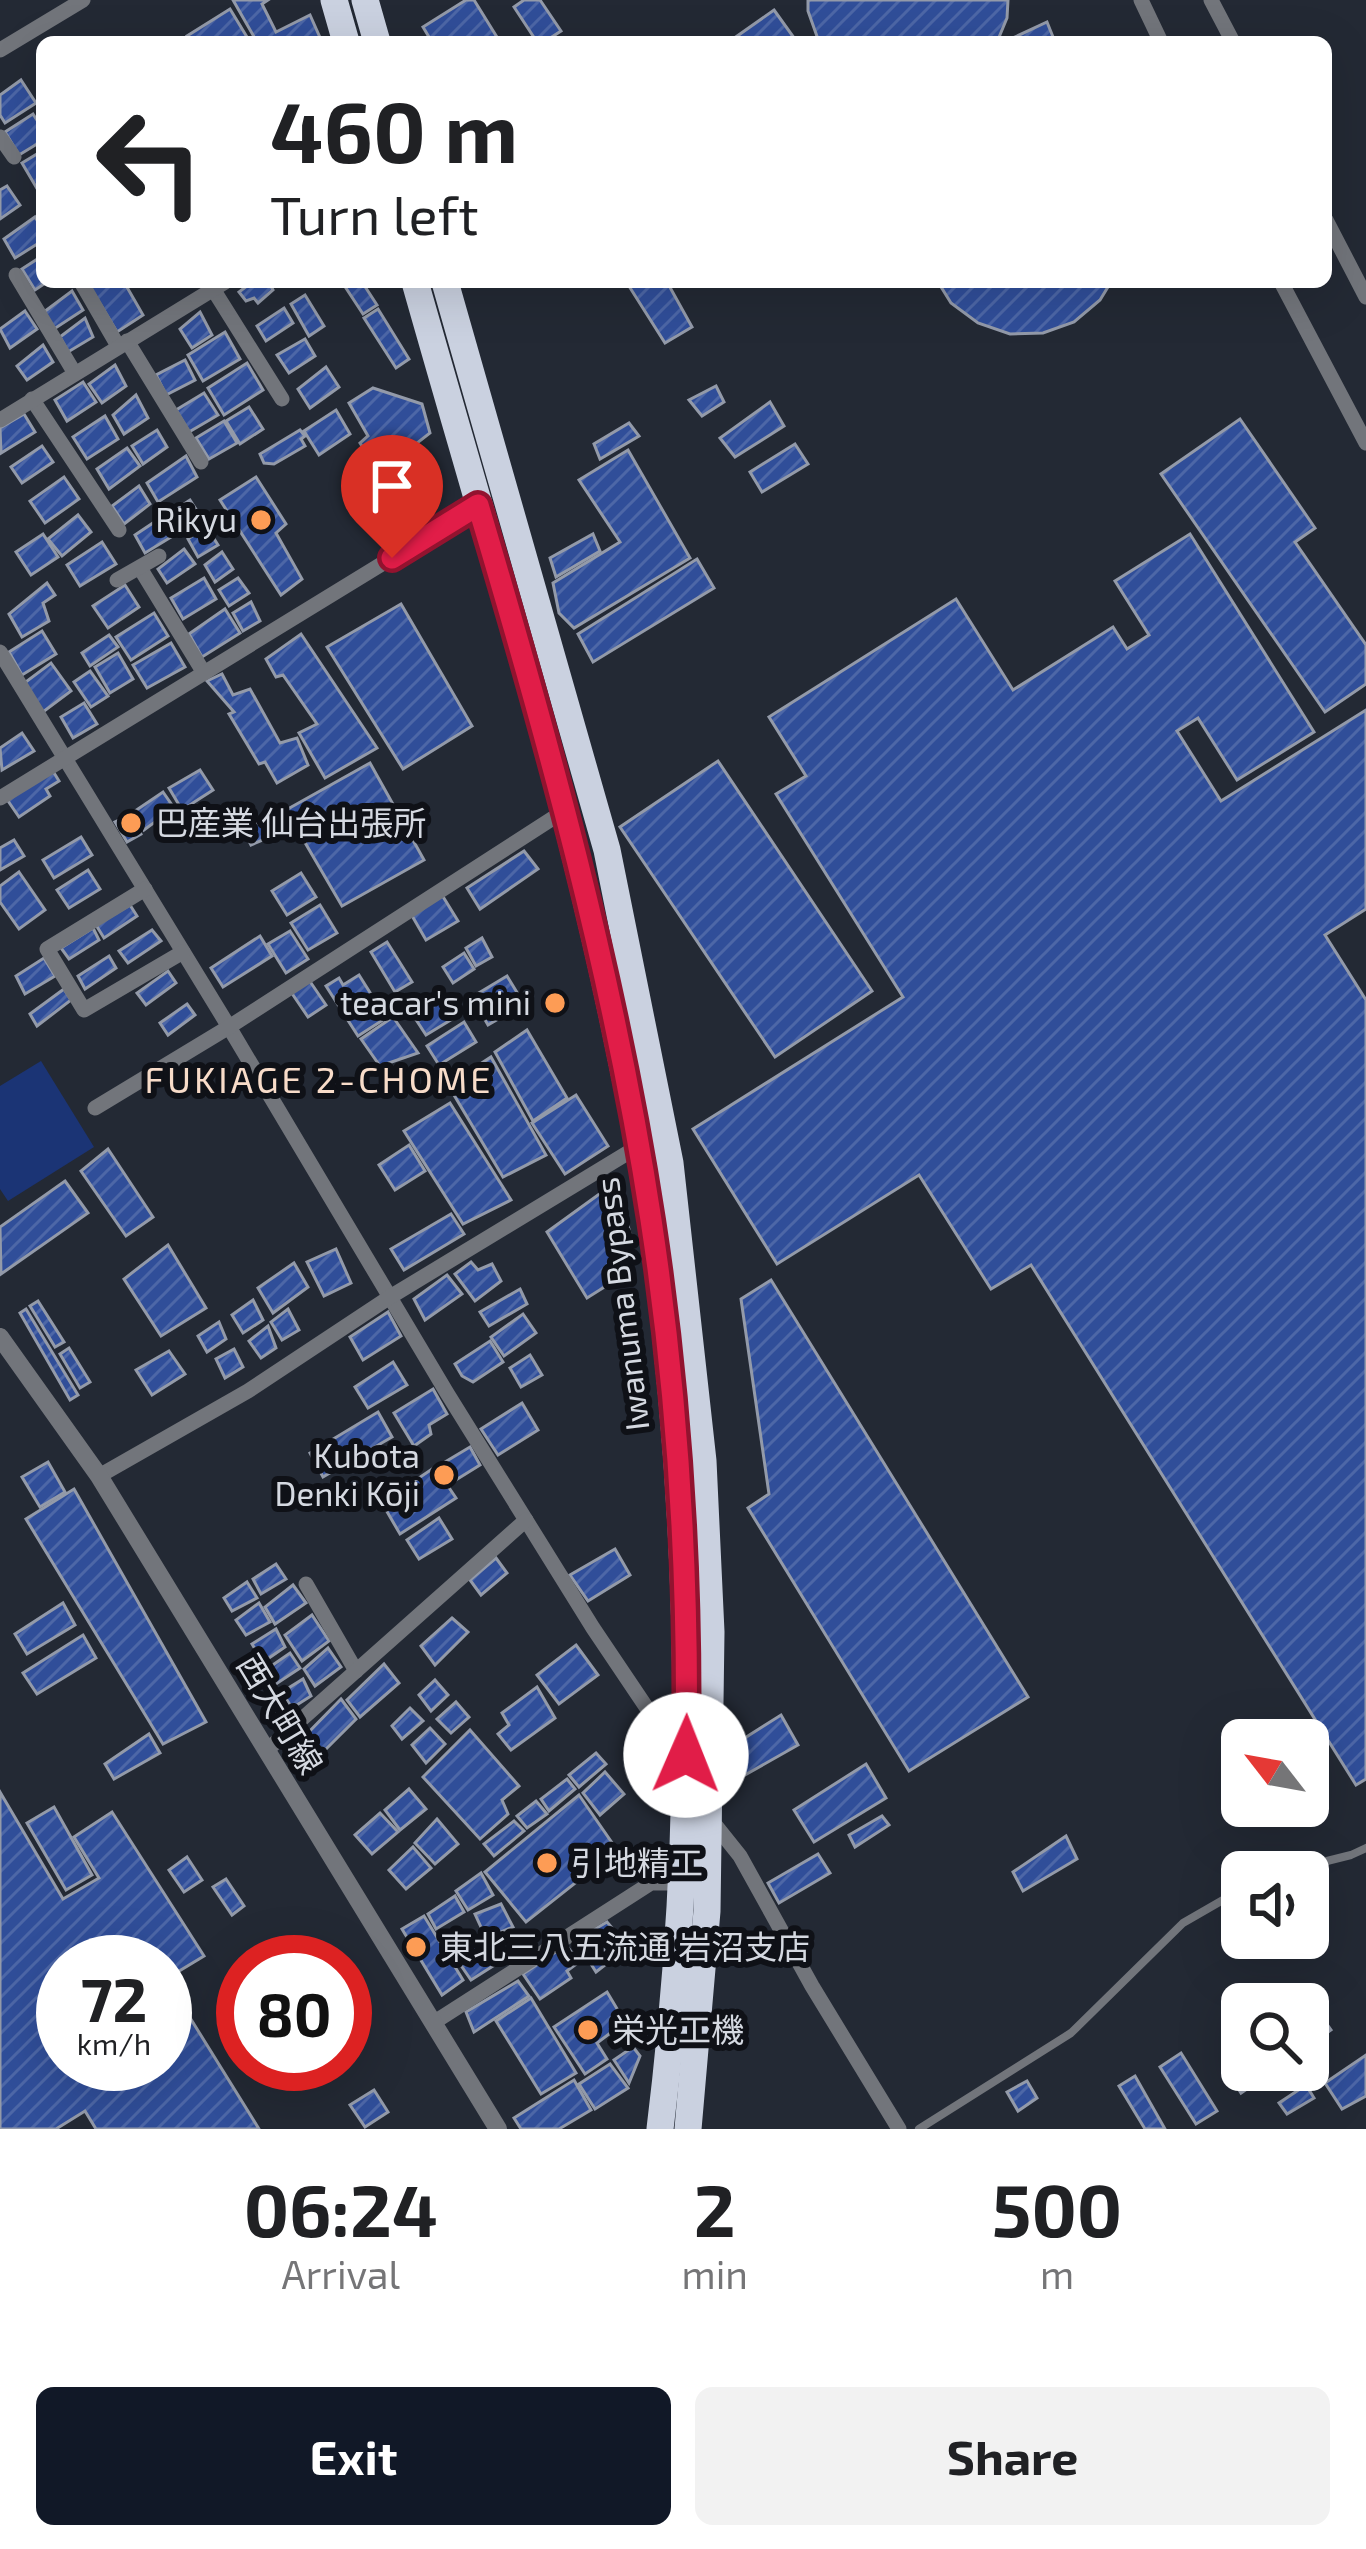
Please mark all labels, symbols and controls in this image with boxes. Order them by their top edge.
text: 460 m [270,79,518,180]
icon: left [72,84,228,240]
text: Turn left [270,181,479,246]
pin [341,435,443,558]
icon: arrive [359,453,425,519]
place label: Rikyu [155,499,237,539]
marker: Rikyu [248,507,274,533]
place label: 巴産業 仙台出張所 [155,802,426,842]
marker: 巴産業 仙台出張所 [118,810,144,836]
place label: teacar's mini [340,982,531,1022]
marker: teacar's mini [542,990,568,1016]
district label: FUKIAGE 2-CHOME [145,1057,493,1100]
street label: Iwanuma Bypass [586,1175,656,1433]
place label: Kubota Denki Kōji [275,1435,420,1513]
marker: Kubota Denki Kōji [431,1462,457,1488]
street label: 西大町線 [230,1647,332,1780]
position arrow [623,1692,749,1818]
north arrow [1221,1719,1329,1827]
map controls [1221,1719,1329,2091]
place label: 引地精工 [571,1842,703,1882]
marker: 引地精工 [534,1850,560,1876]
button: sound [1221,1851,1329,1959]
place label: 東北三八五流通 岩沼支店 [440,1926,810,1966]
marker: 東北三八五流通 岩沼支店 [403,1934,429,1960]
speed limit sign: 80 [216,1935,372,2091]
text: 72 [81,1962,147,2034]
button: search [1221,1983,1329,2091]
place label: 栄光工機 [612,2009,744,2049]
marker: 栄光工機 [575,2017,601,2043]
text: km/h [77,2025,151,2061]
text: 06:24 [244,2165,438,2251]
text: 2 [694,2165,736,2251]
text: 500 [992,2165,1122,2251]
text: Arrival [281,2250,400,2297]
text: min [682,2250,748,2297]
text: m [1040,2250,1074,2297]
button: Exit [36,2387,671,2525]
button: Share [695,2387,1330,2525]

